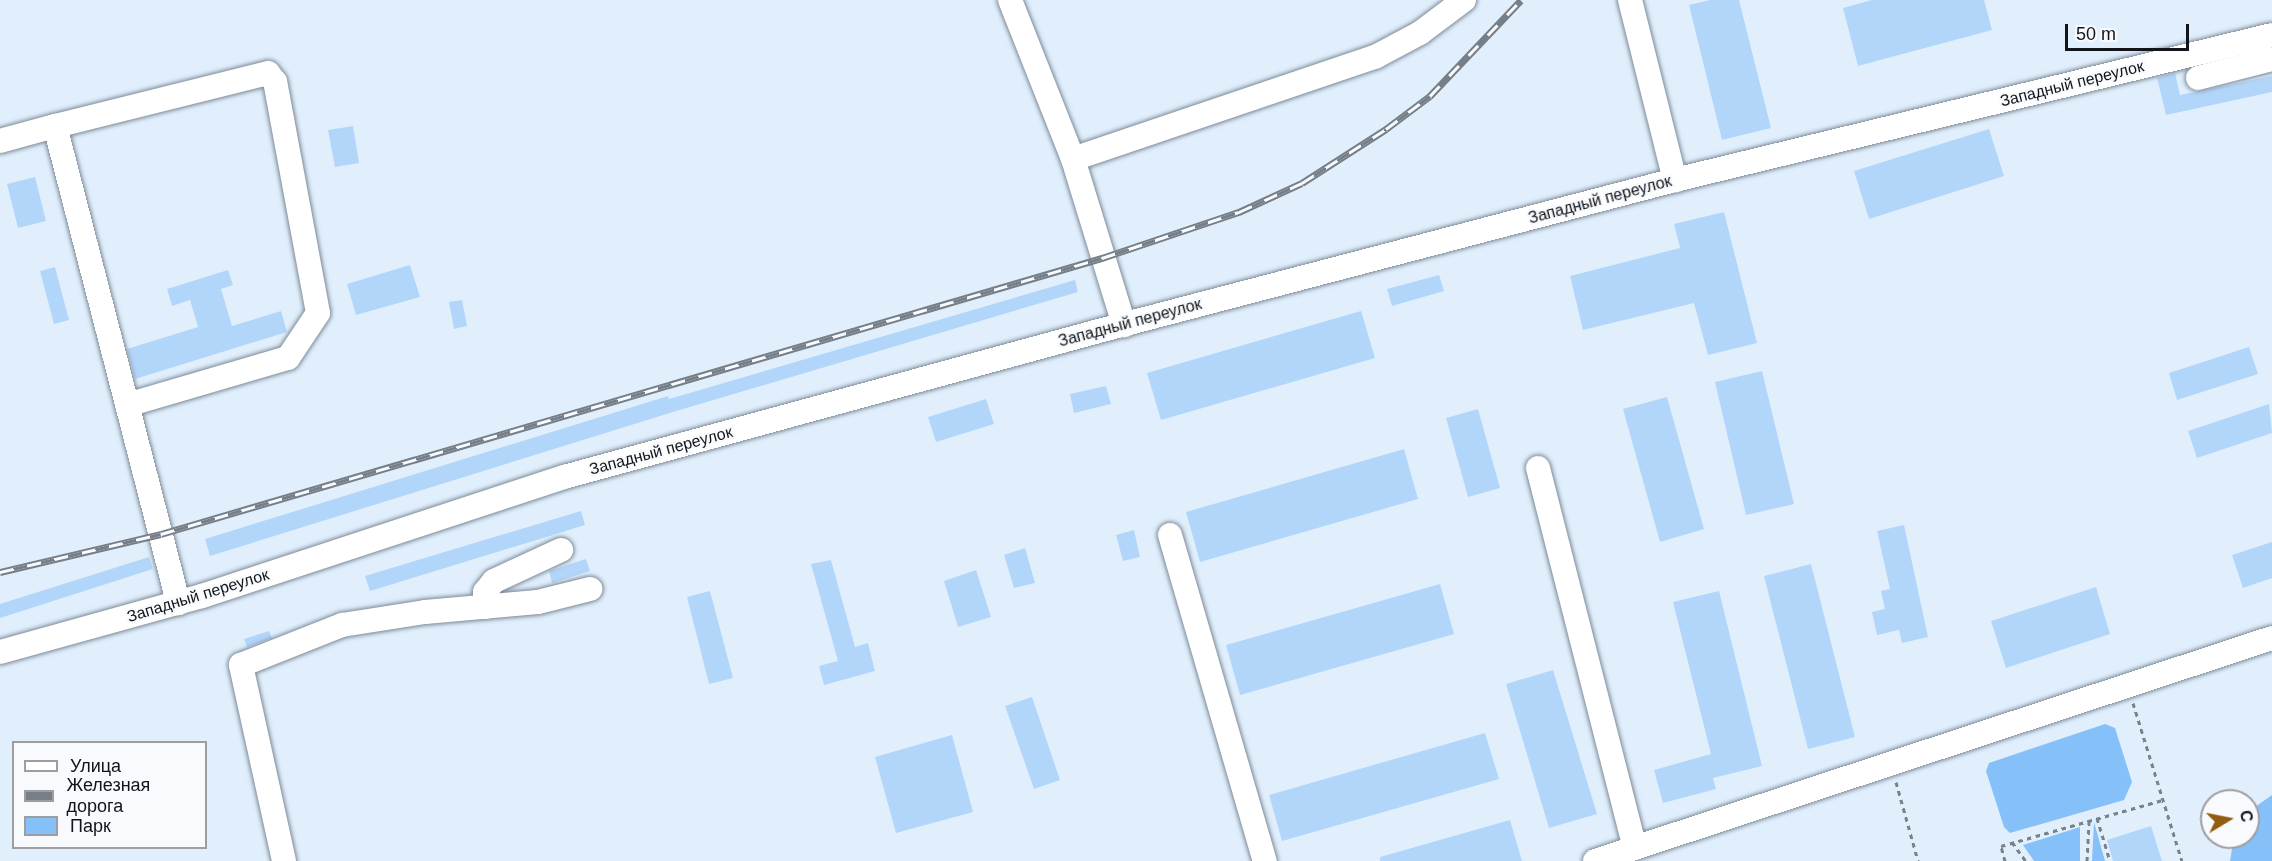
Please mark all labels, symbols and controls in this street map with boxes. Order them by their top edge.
scale bar [2068,12,2192,50]
text: 50 m [2076,24,2116,44]
street label: Западный переулок [1998,57,2146,111]
street label: Западный переулок [1526,172,1674,228]
street label: Западный переулок [1056,295,1204,351]
street label: Западный переулок [587,423,735,479]
street label: Западный переулок [125,565,271,627]
legend [12,741,207,849]
text: Улица [70,756,121,776]
text: Железная дорога [66,775,150,816]
north arrow [2200,789,2260,849]
text: С [2237,809,2256,823]
text: Парк [70,816,111,836]

